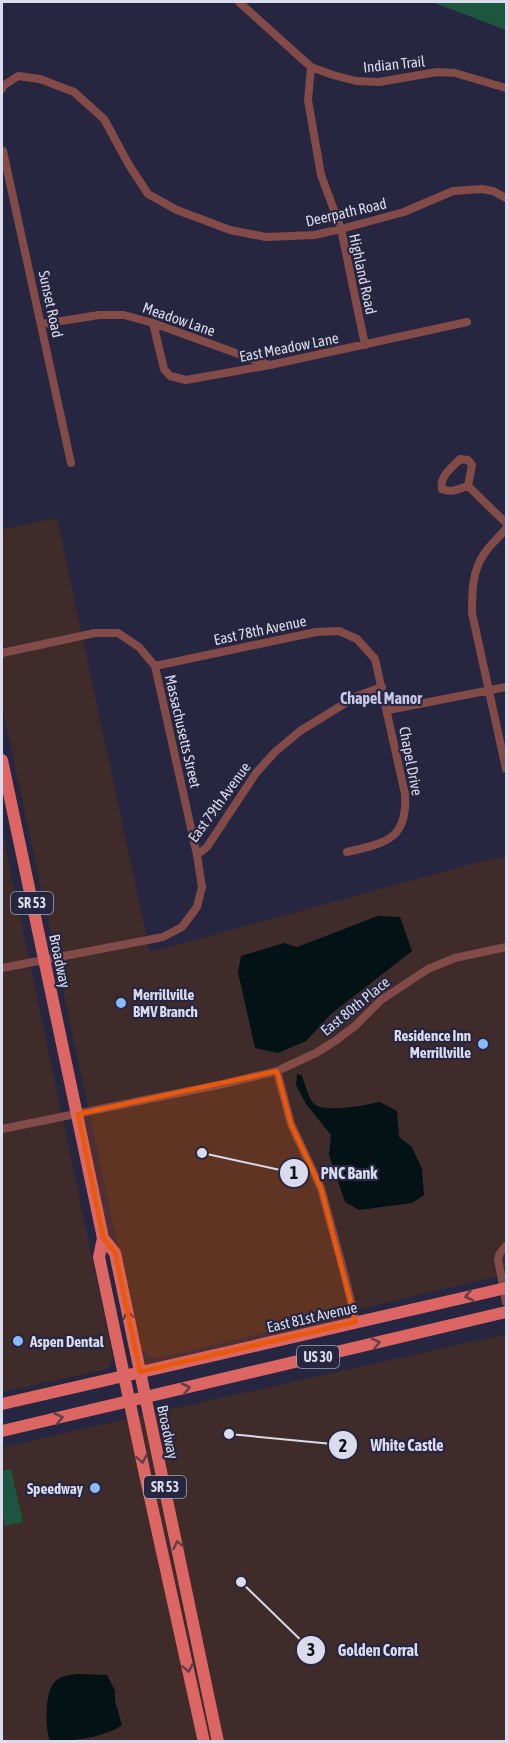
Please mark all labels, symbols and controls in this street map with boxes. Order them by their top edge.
street label: Indian Trail [362,52,426,76]
street label: Deerpath Road [304,194,388,230]
street label: Highland Road [346,232,380,316]
street label: Sunset Road [36,269,66,339]
street label: Meadow Lane [140,299,218,339]
street label: East Meadow Lane [238,329,340,365]
street label: East 78th Avenue [212,612,308,648]
street label: Massachusetts Street [162,673,204,789]
district label: Chapel Manor [340,689,422,707]
street label: Chapel Drive [396,725,426,797]
street label: East 79th Avenue [184,759,254,845]
road number: SR 53 [11,892,53,914]
street label: Broadway [46,933,74,989]
street label: East 80th Place [317,973,393,1039]
place label: Merrillville BMV Branch [133,986,198,1020]
marker: Merrillville BMV Branch [114,996,128,1010]
place label: Residence Inn Merrillville [394,1027,471,1061]
marker: Residence Inn Merrillville [476,1037,490,1051]
callout: PNC Bank [279,1156,390,1190]
text: 1 [290,1162,298,1183]
text: PNC Bank [321,1164,378,1182]
one-way arrow [465,1289,475,1302]
street label: East 81st Avenue [265,1298,359,1336]
one-way arrow [122,1310,135,1320]
place label: Aspen Dental [29,1333,105,1350]
marker: Aspen Dental [11,1334,25,1348]
one-way arrow [371,1337,381,1350]
road number: US 30 [297,1346,339,1368]
one-way arrow [181,1382,191,1395]
street label: Broadway [154,1404,182,1460]
one-way arrow [53,1412,63,1425]
callout: White Castle [328,1428,455,1462]
text: 2 [339,1435,347,1456]
text: White Castle [369,1436,444,1454]
one-way arrow [135,1453,148,1463]
road number: SR 53 [144,1476,186,1498]
place label: Speedway [27,1480,84,1497]
marker: Speedway [88,1481,102,1495]
one-way arrow [172,1541,185,1551]
callout: Golden Corral [296,1633,431,1667]
text: 3 [307,1639,315,1660]
text: Golden Corral [338,1641,419,1659]
one-way arrow [181,1663,194,1673]

